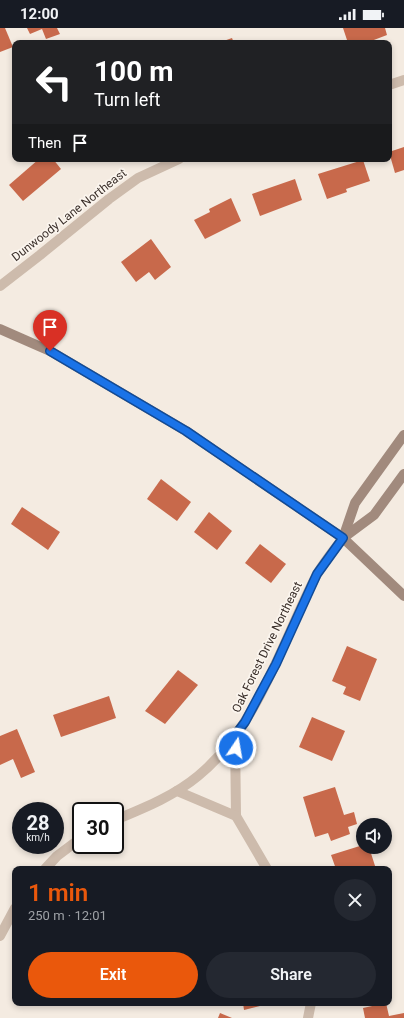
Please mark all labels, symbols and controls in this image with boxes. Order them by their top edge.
text: 12:00 [20,5,59,23]
text: 100 m [94,55,173,88]
icon: left [28,56,80,108]
text: Turn left [94,89,160,110]
icon: arrive [69,132,91,154]
text: Then [28,134,61,152]
street label: Dunwoody Lane Northeast [9,166,129,264]
pin [33,310,67,351]
icon: arrive [39,316,61,338]
street label: Oak Forest Drive Northeast [229,579,305,715]
position arrow [215,727,257,769]
speed limit sign: 30 [72,802,124,854]
text: 28 [27,811,49,835]
map controls [356,818,392,854]
button: sound [356,818,392,854]
text: km/h [26,832,50,843]
text: 1 min [28,879,88,907]
button: close [334,879,376,921]
text: 250 m · 12:01 [28,908,107,923]
button: Exit [28,952,198,998]
button: Share [206,952,376,998]

